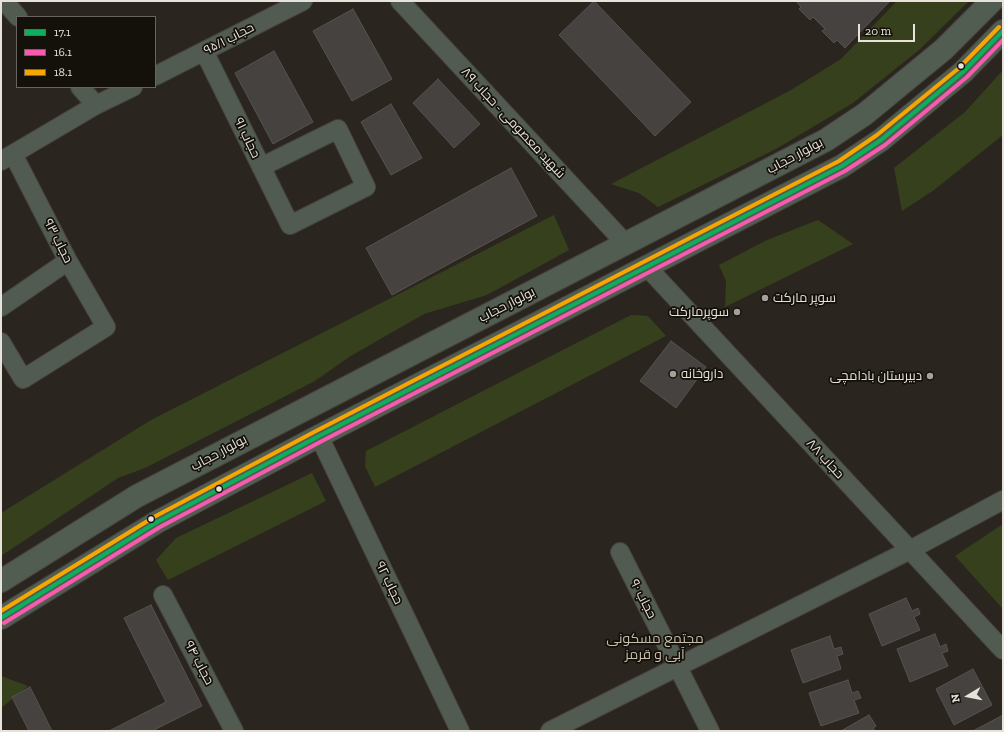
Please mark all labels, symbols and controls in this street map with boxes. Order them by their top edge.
legend [16,16,156,88]
scale bar [860,16,917,42]
street label: حجاب ۹۵/۱ [201,20,257,58]
text: 20 m [865,24,891,38]
text: 17.1 [54,25,71,39]
text: 16.1 [54,45,72,59]
unlabelled marker [956,61,966,71]
street label: شهید معصومی - حجاب ۸۹ [458,64,568,182]
text: 18.1 [54,65,72,79]
street label: حجاب ۹۱ [231,115,263,161]
street label: بولوار حجاب [764,135,826,177]
street label: حجاب ۹۳ [40,216,76,266]
street label: بولوار حجاب [476,284,538,326]
place label: سوپر مارکت [773,290,836,306]
marker: سوپر مارکت [760,293,770,303]
place label: سوپرمارکت [669,304,729,320]
marker: سوپرمارکت [732,307,742,317]
place label: داروخانه [681,366,723,382]
place label: دبیرستان بادامچی [830,368,922,384]
marker: داروخانه [668,369,678,379]
marker: دبیرستان بادامچی [925,371,935,381]
street label: بولوار حجاب [188,432,250,474]
street label: حجاب ۸۸ [803,436,847,482]
unlabelled marker [214,484,224,494]
unlabelled marker [146,514,156,524]
street label: حجاب ۹۲ [372,559,406,607]
street label: حجاب ۹۰ [626,577,660,621]
district label: مجتمع مسکونی آبی و قرمز [606,631,704,664]
street label: حجاب ۹۴ [181,638,217,688]
north arrow [948,676,988,716]
text: N [949,693,963,703]

